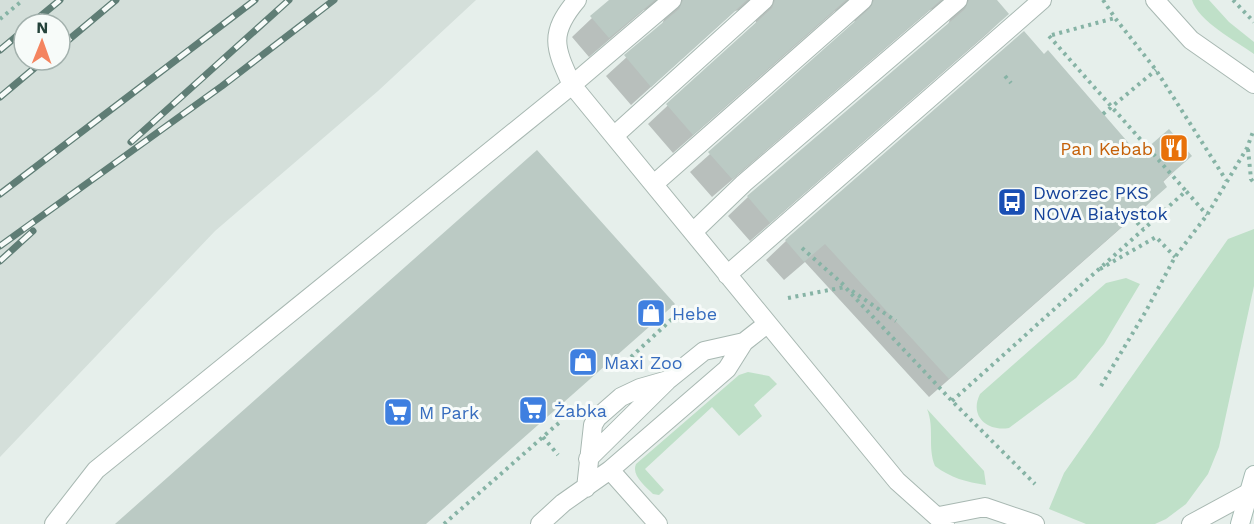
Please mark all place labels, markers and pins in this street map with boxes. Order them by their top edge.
restaurant icon: Pan Kebab [1158,132,1190,164]
place label: Pan Kebab [1060,138,1153,159]
place label: Dworzec PKS NOVA Białystok [1033,182,1168,224]
bus stop icon: Dworzec PKS NOVA Białystok [996,186,1028,218]
shop icon: Hebe [635,297,667,329]
place label: Hebe [672,303,717,324]
shop icon: Maxi Zoo [567,346,599,378]
place label: Maxi Zoo [604,352,682,373]
supermarket icon: Żabka [517,394,549,426]
supermarket icon: M Park [382,396,414,428]
place label: Żabka [554,400,607,421]
place label: M Park [419,402,479,423]

